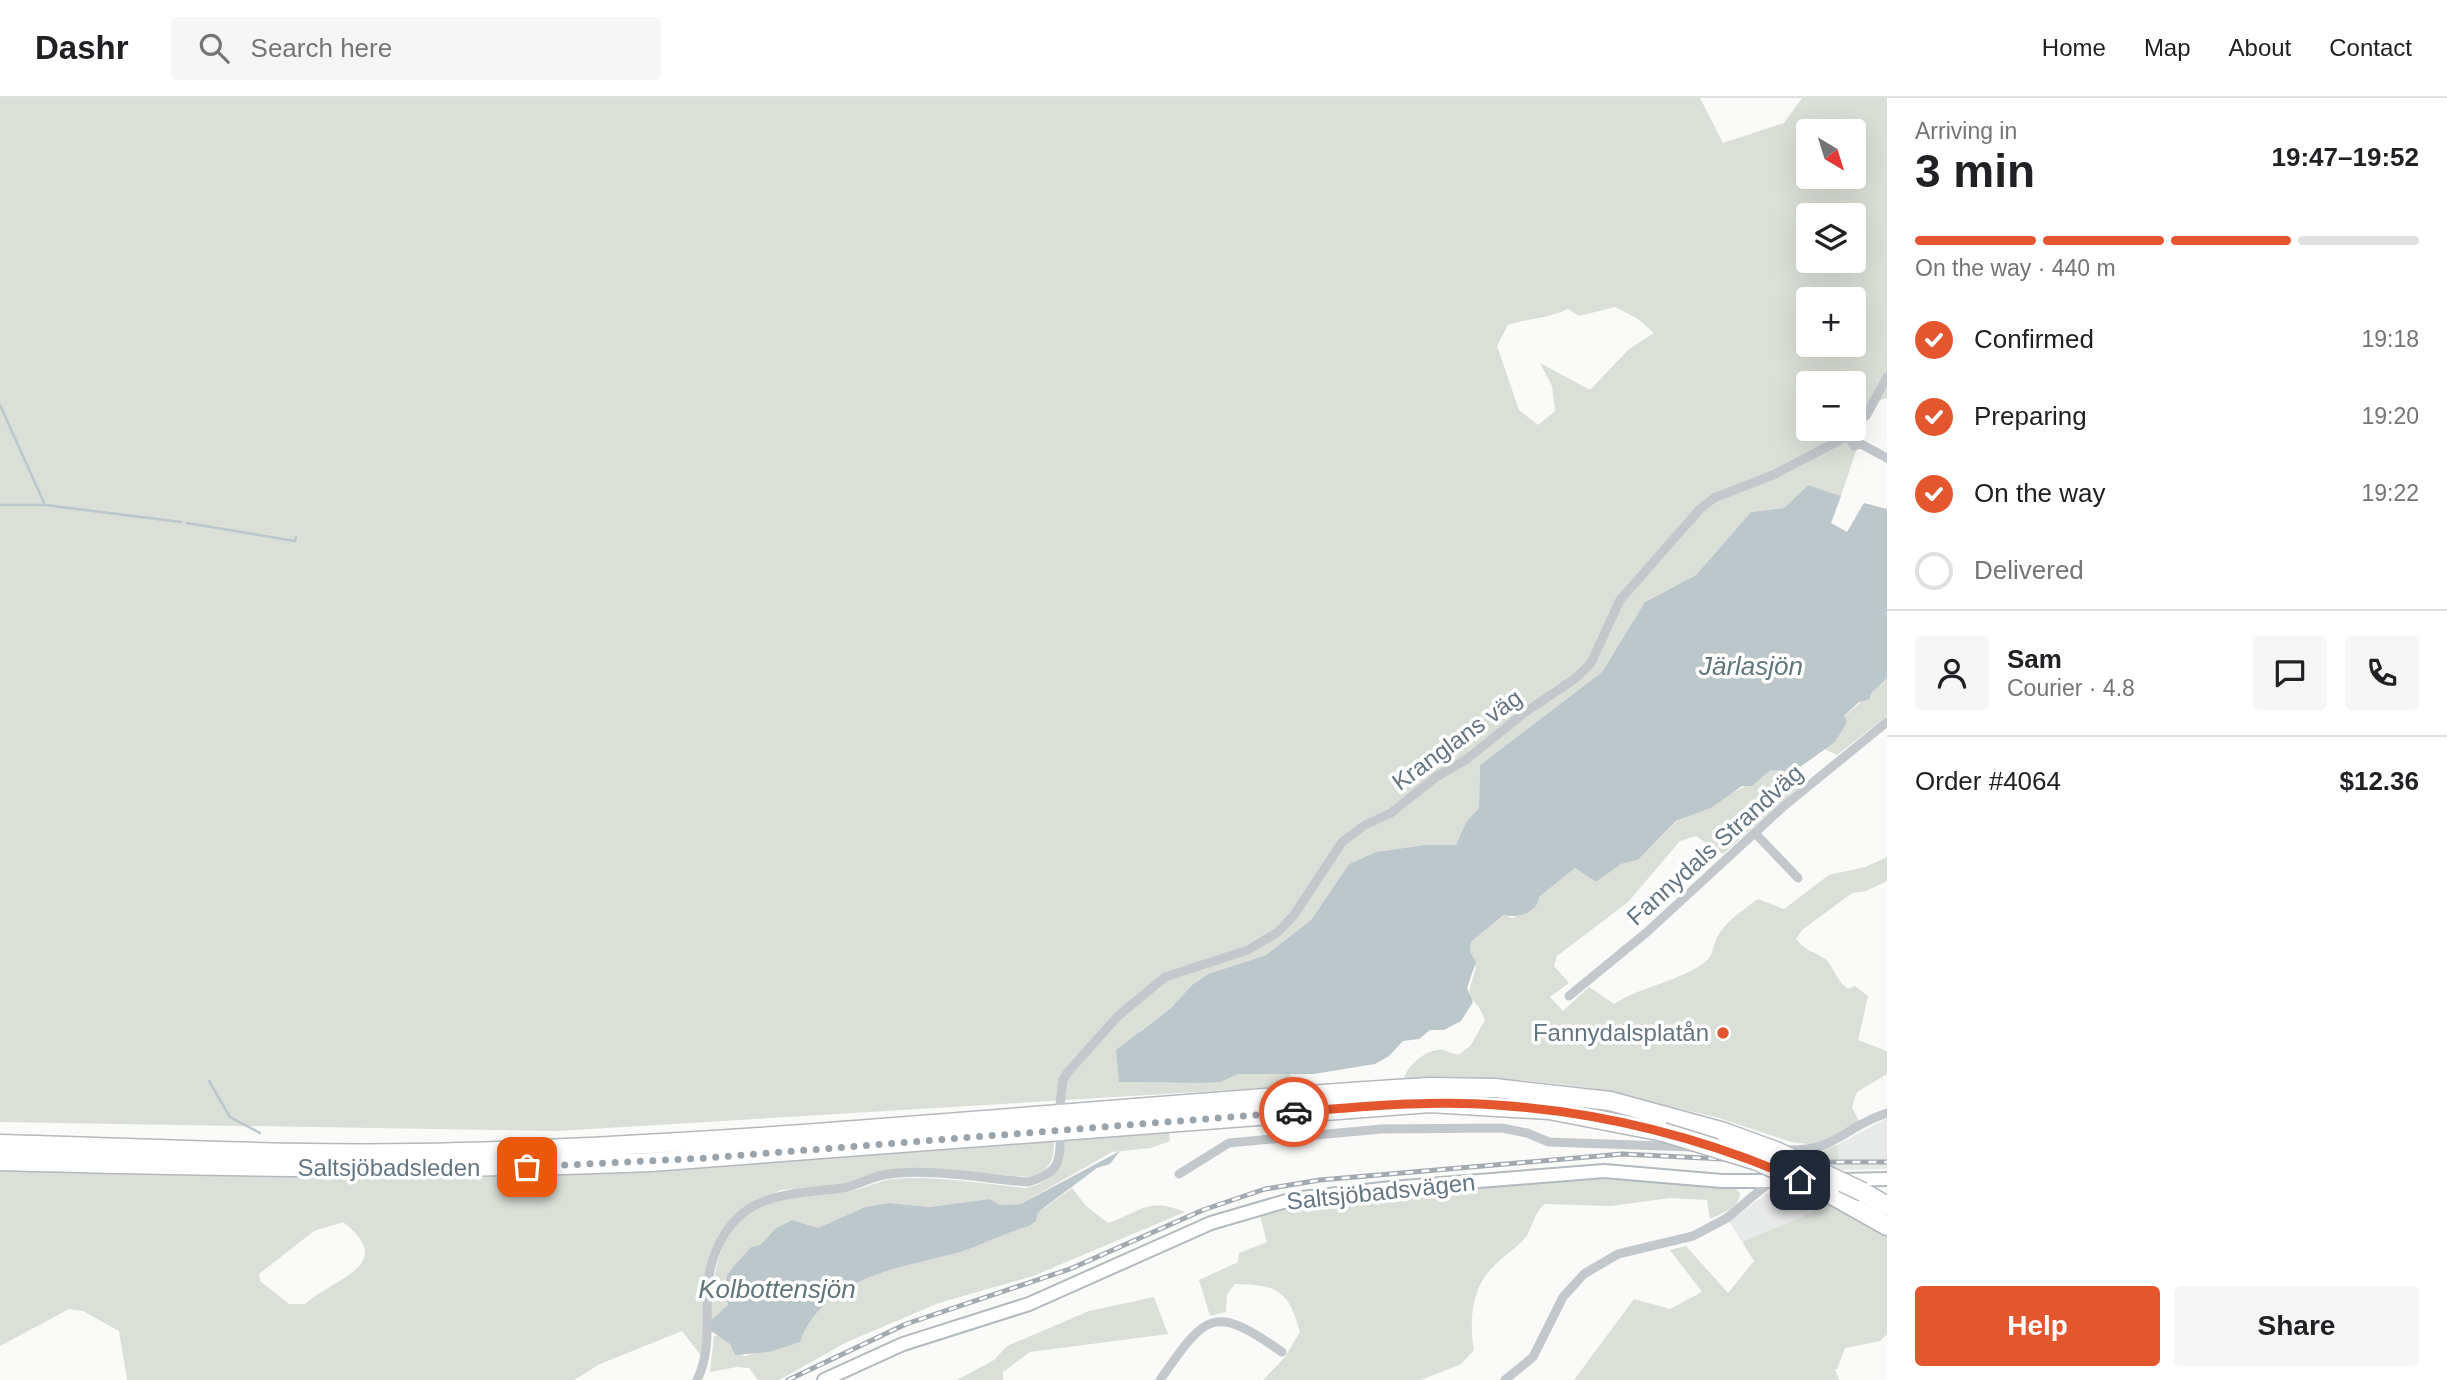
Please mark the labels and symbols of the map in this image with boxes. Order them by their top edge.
north arrow [1796,119,1866,189]
water label: Järlasjön [1698,651,1803,681]
street label: Kranglans väg [1387,684,1527,796]
street label: Fannydals Strandväg [1621,759,1808,931]
place label: Fannydalsplatån [1533,1019,1709,1046]
marker: Fannydalsplatån [1715,1025,1731,1041]
courier [1259,1077,1329,1147]
pin [497,1137,557,1197]
pin [1770,1150,1830,1210]
street label: Saltsjöbadsleden [298,1154,480,1181]
street label: Saltsjöbadsvägen [1285,1168,1477,1215]
water label: Kolbottensjön [698,1274,856,1304]

